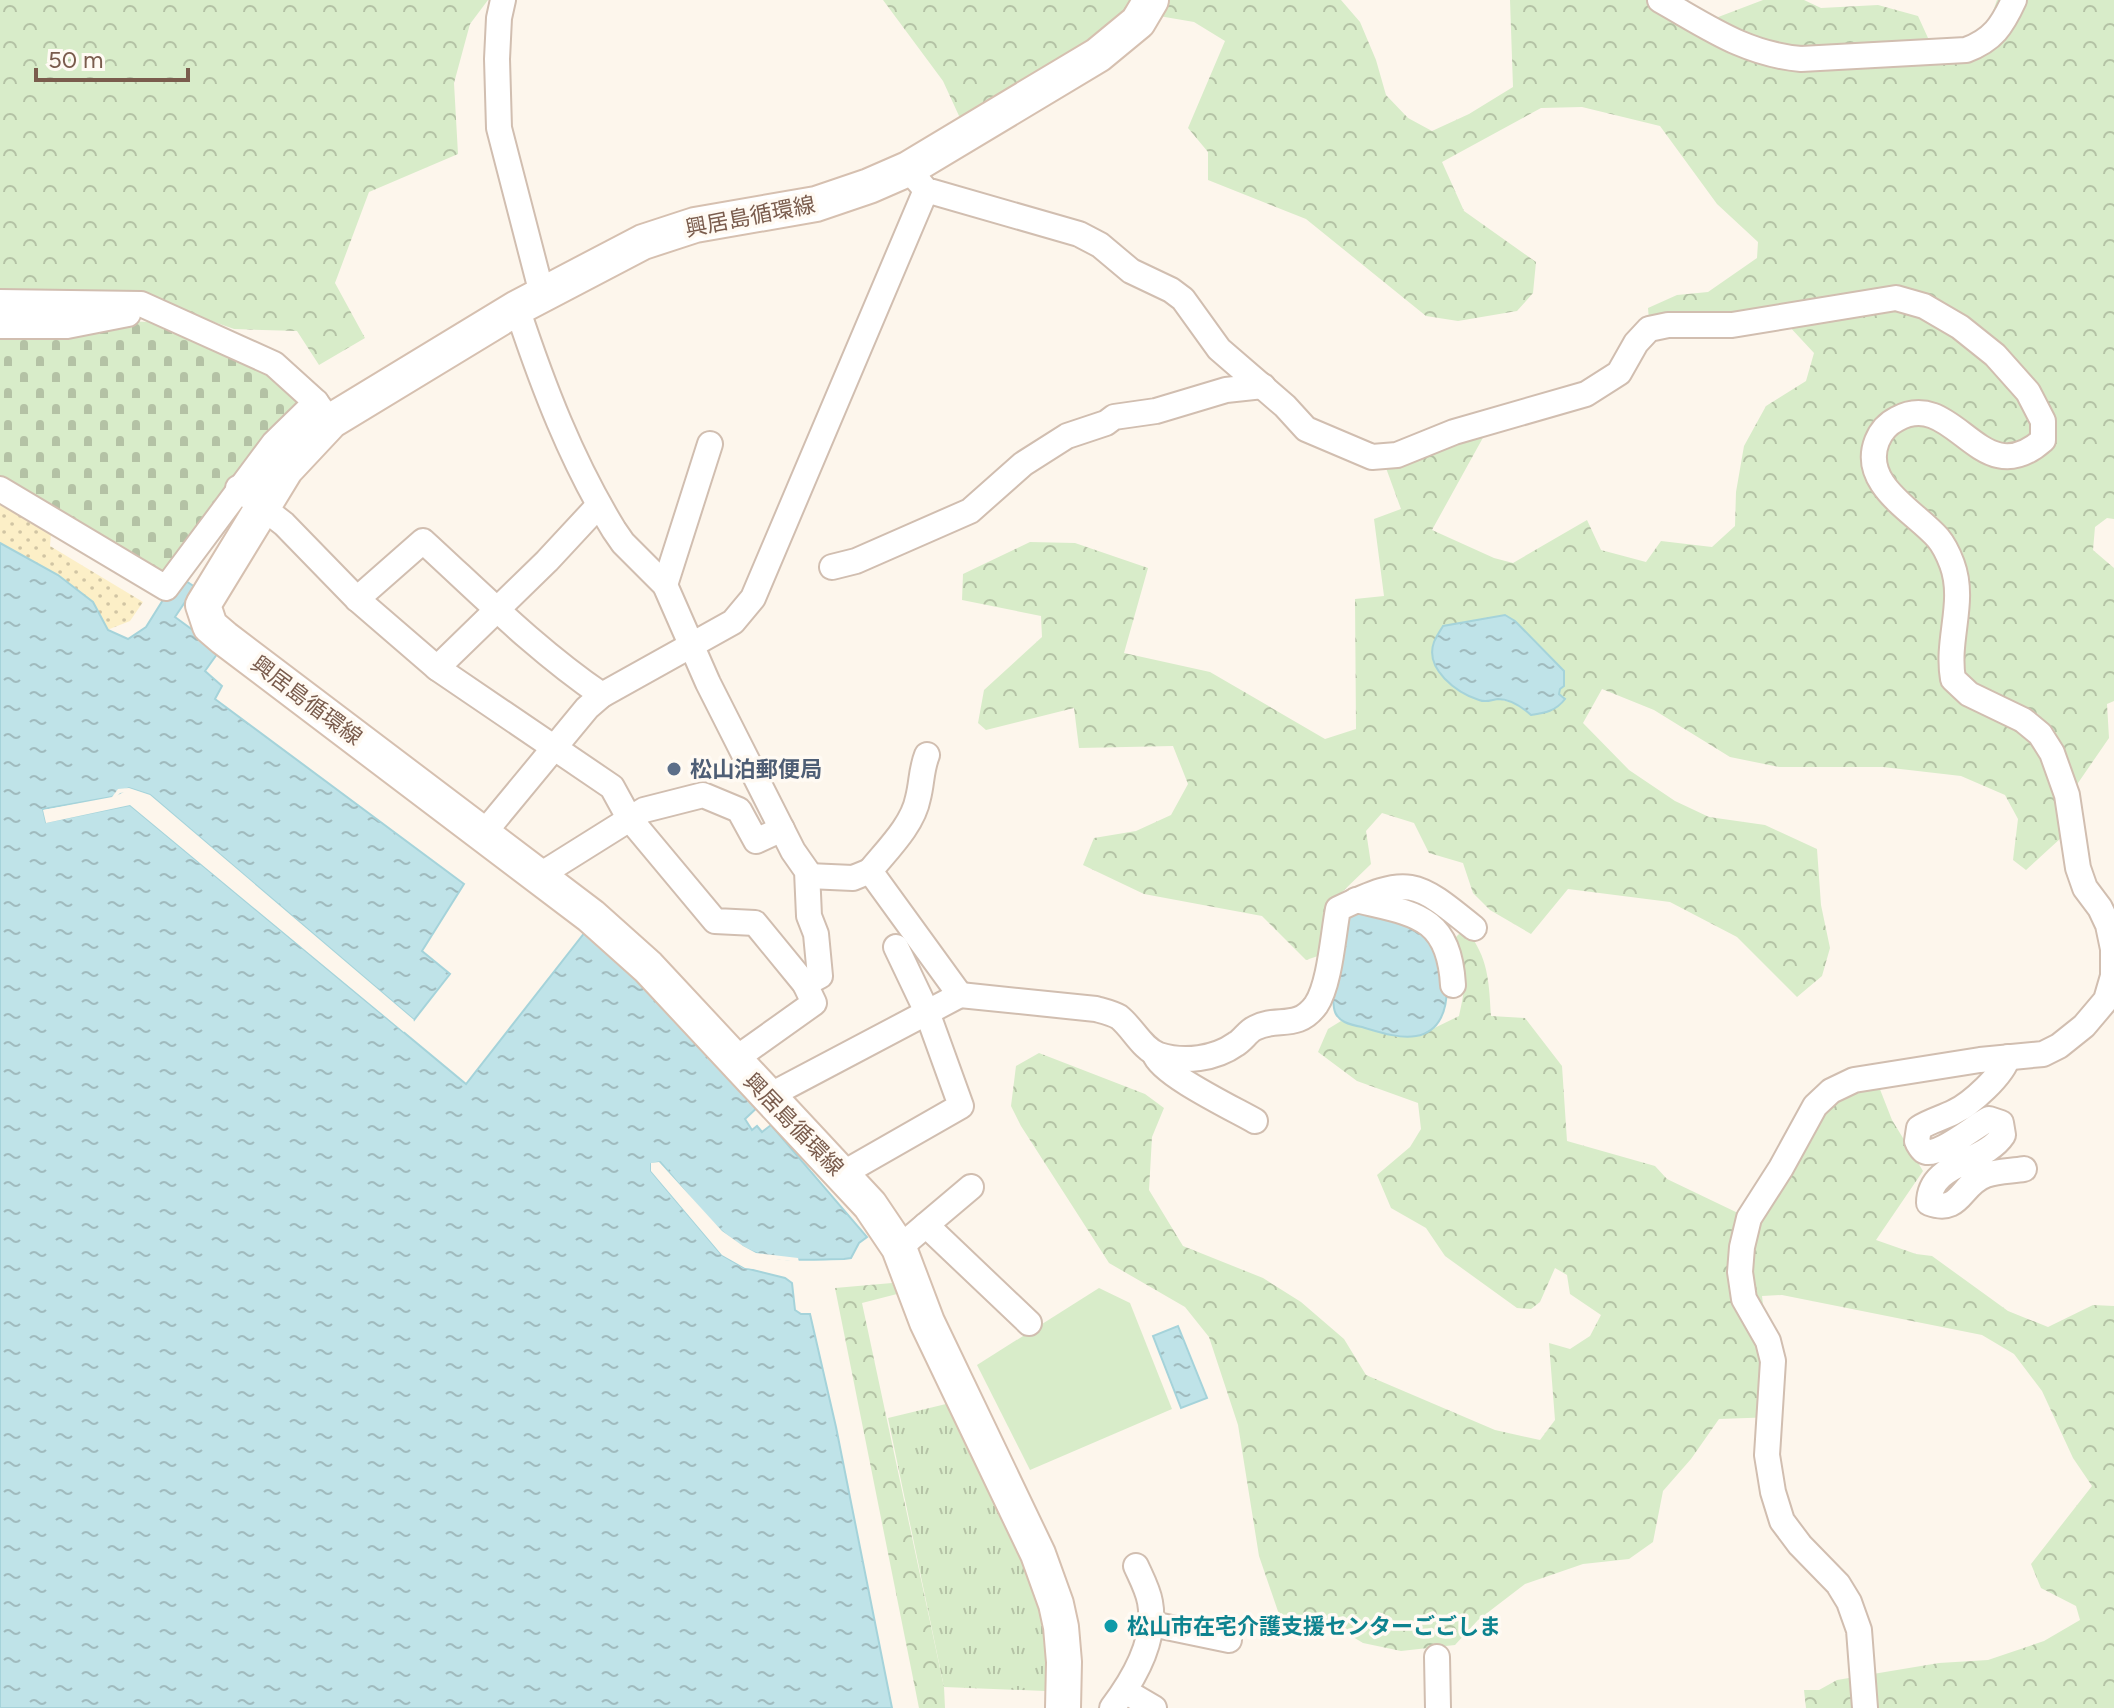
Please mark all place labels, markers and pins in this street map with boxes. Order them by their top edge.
place label: 松山泊郵便局 [690,756,822,783]
marker: 松山泊郵便局 [665,760,683,778]
place label: 松山市在宅介護支援センターごごしま [1127,1613,1501,1640]
marker: 松山市在宅介護支援センターごごしま [1102,1617,1120,1635]

